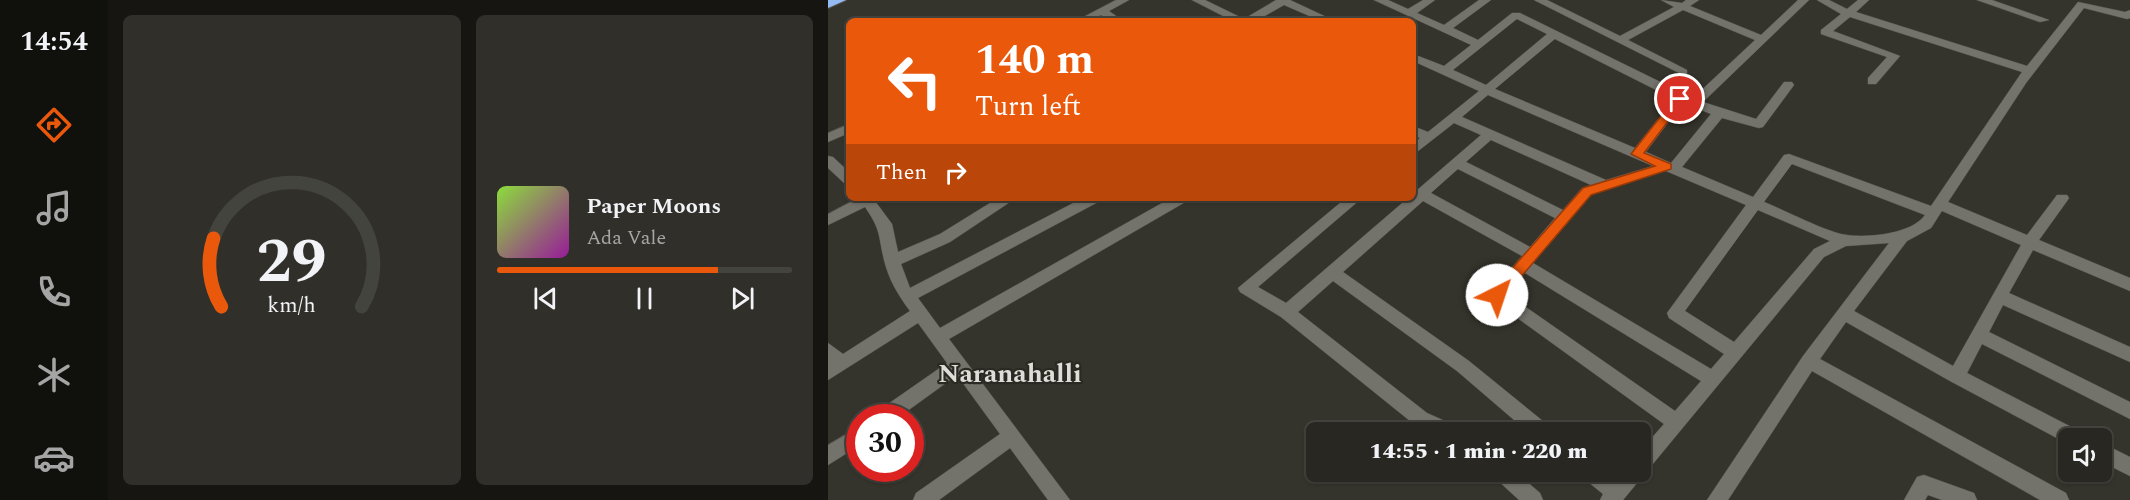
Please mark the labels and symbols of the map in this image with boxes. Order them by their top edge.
pin [1654,73,1705,124]
position arrow [1465,263,1529,327]
district label: Naranahalli [938,354,1082,394]
speed limit sign: 30 [846,404,924,482]

